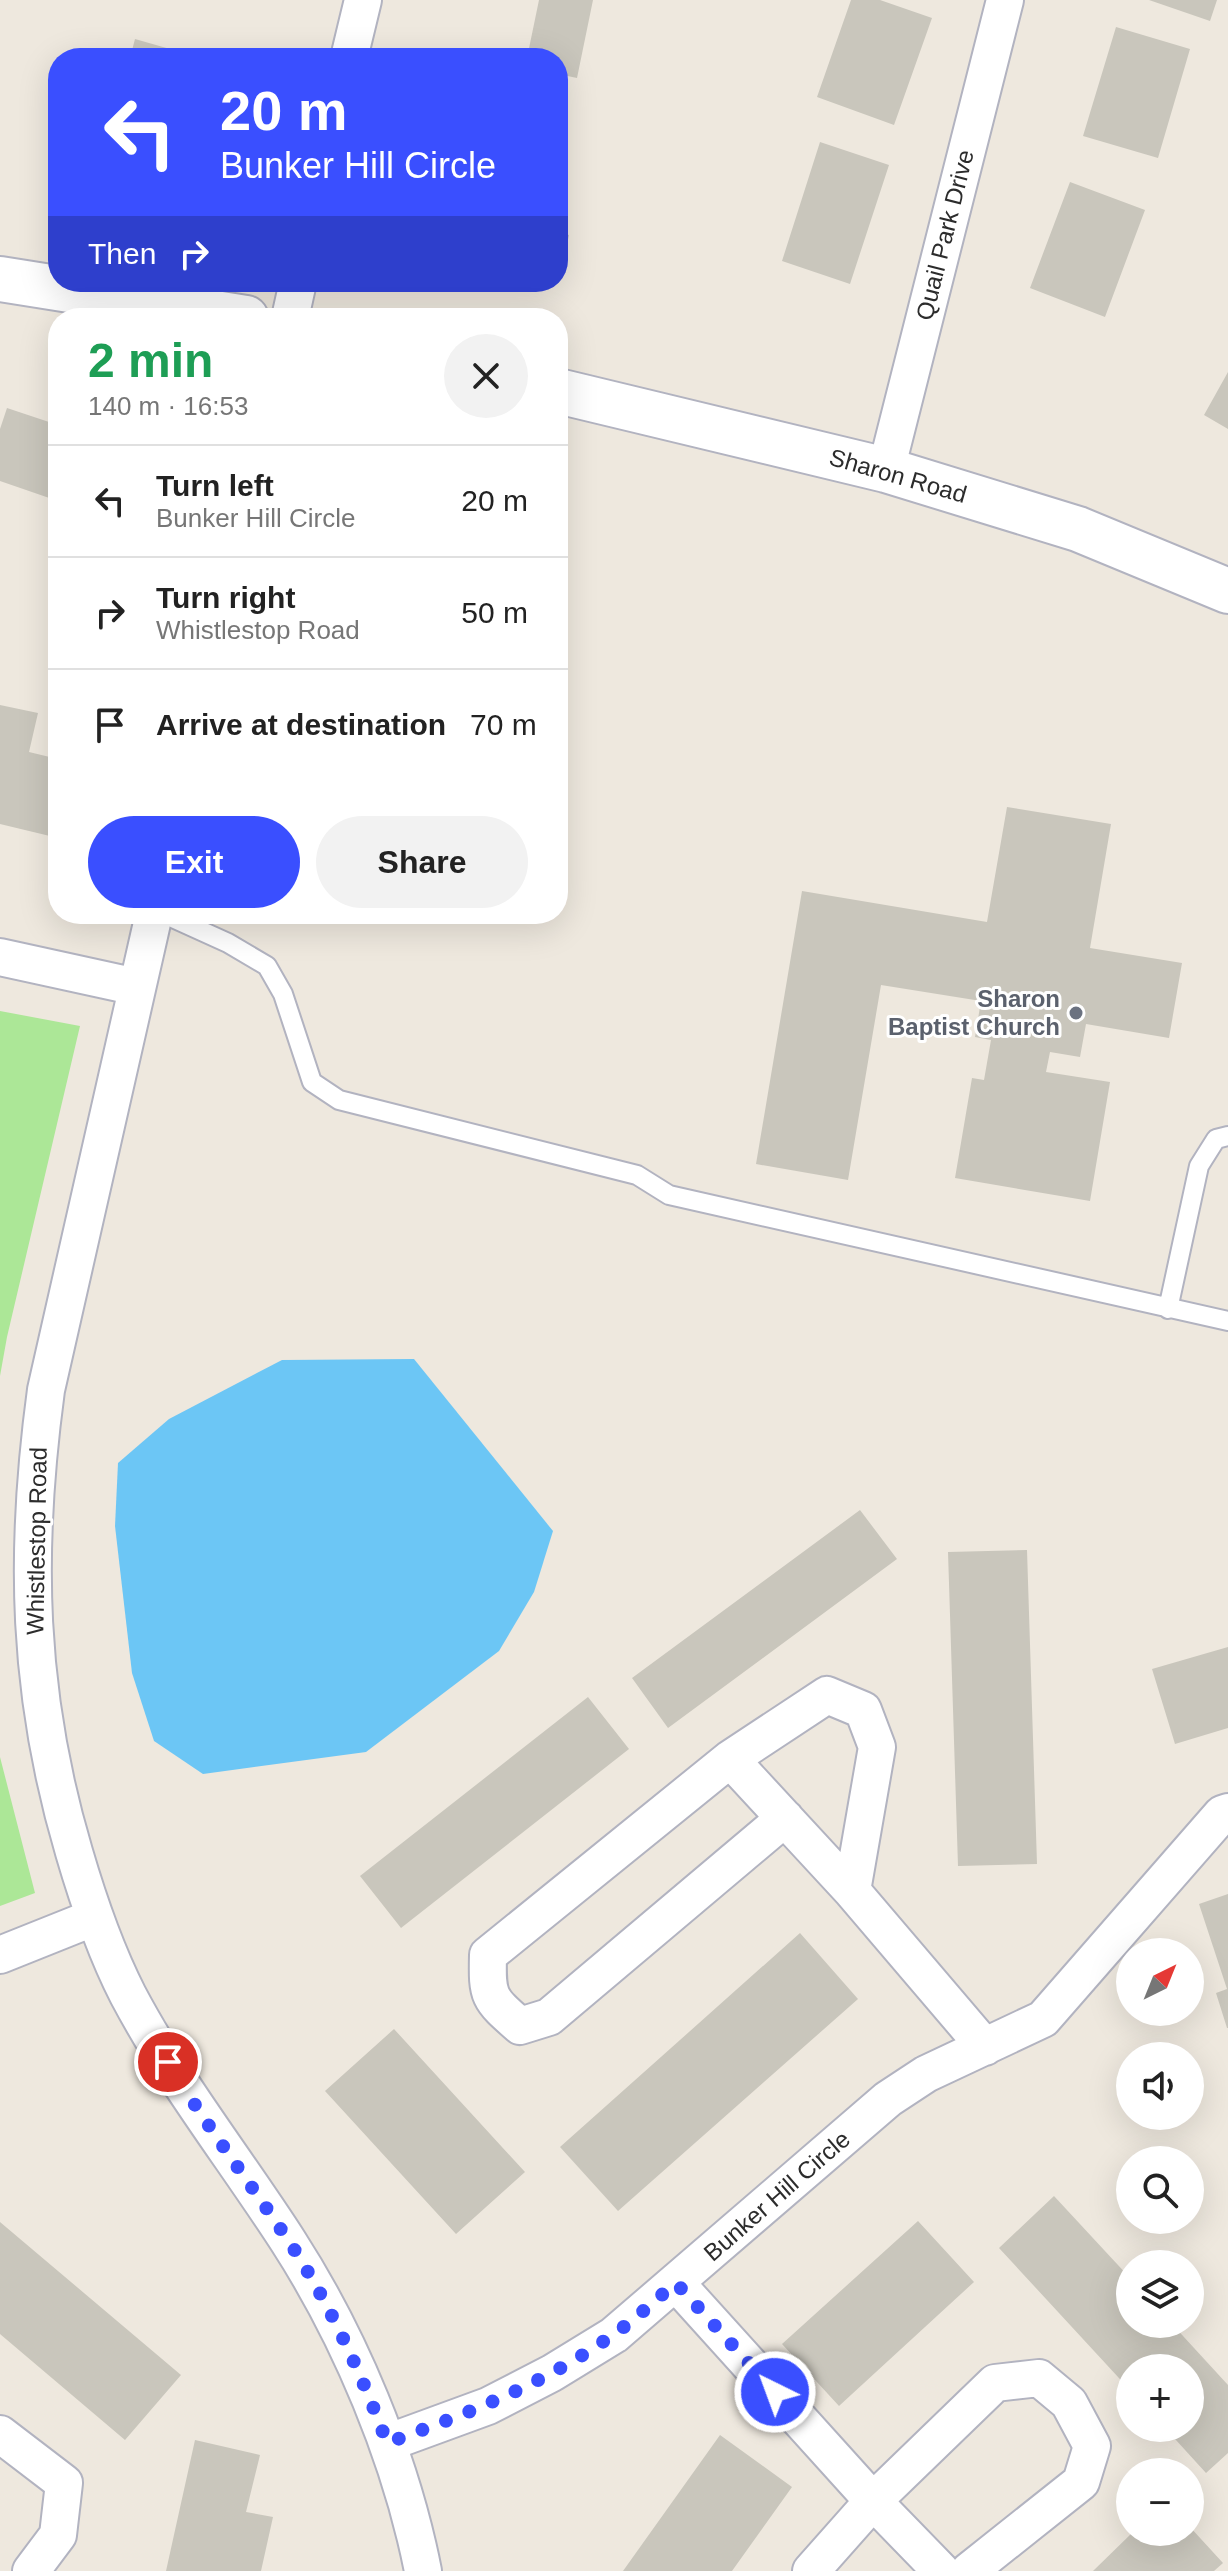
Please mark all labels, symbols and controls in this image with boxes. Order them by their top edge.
text: 20 m [220,79,348,142]
icon: left [88,80,192,184]
text: Bunker Hill Circle [220,145,496,186]
street label: Quail Park Drive [910,147,979,323]
icon: right [172,232,216,276]
text: Then [88,237,156,270]
text: 2 min [88,334,213,387]
button: close [444,334,528,418]
text: 140 m · 16:53 [88,391,248,421]
street label: Sharon Road [826,443,970,508]
text: Turn left [156,469,274,502]
icon: left [88,479,132,523]
text: 20 m [461,484,528,517]
text: Bunker Hill Circle [156,503,355,533]
text: Turn right [156,581,295,614]
icon: right [88,591,132,635]
text: 50 m [461,596,528,629]
text: Whistlestop Road [156,615,360,645]
icon: arrive [88,703,132,747]
text: Arrive at destination [156,708,446,741]
text: 70 m [470,708,537,741]
button: Exit [88,816,300,908]
button: Share [316,816,528,908]
place label: Sharon Baptist Church [888,985,1060,1040]
marker: Sharon Baptist Church [1067,1004,1085,1022]
street label: Whistlestop Road [21,1447,52,1635]
north arrow [1116,1938,1204,2026]
map controls [1116,1938,1204,2546]
pin [134,2028,202,2096]
icon: arrive [146,2040,190,2084]
button: sound [1116,2042,1204,2130]
street label: Bunker Hill Circle [698,2125,855,2266]
button: search [1116,2146,1204,2234]
button: layers [1116,2250,1204,2338]
position arrow [733,2350,817,2434]
button: + [1116,2354,1204,2442]
button: − [1116,2458,1204,2546]

